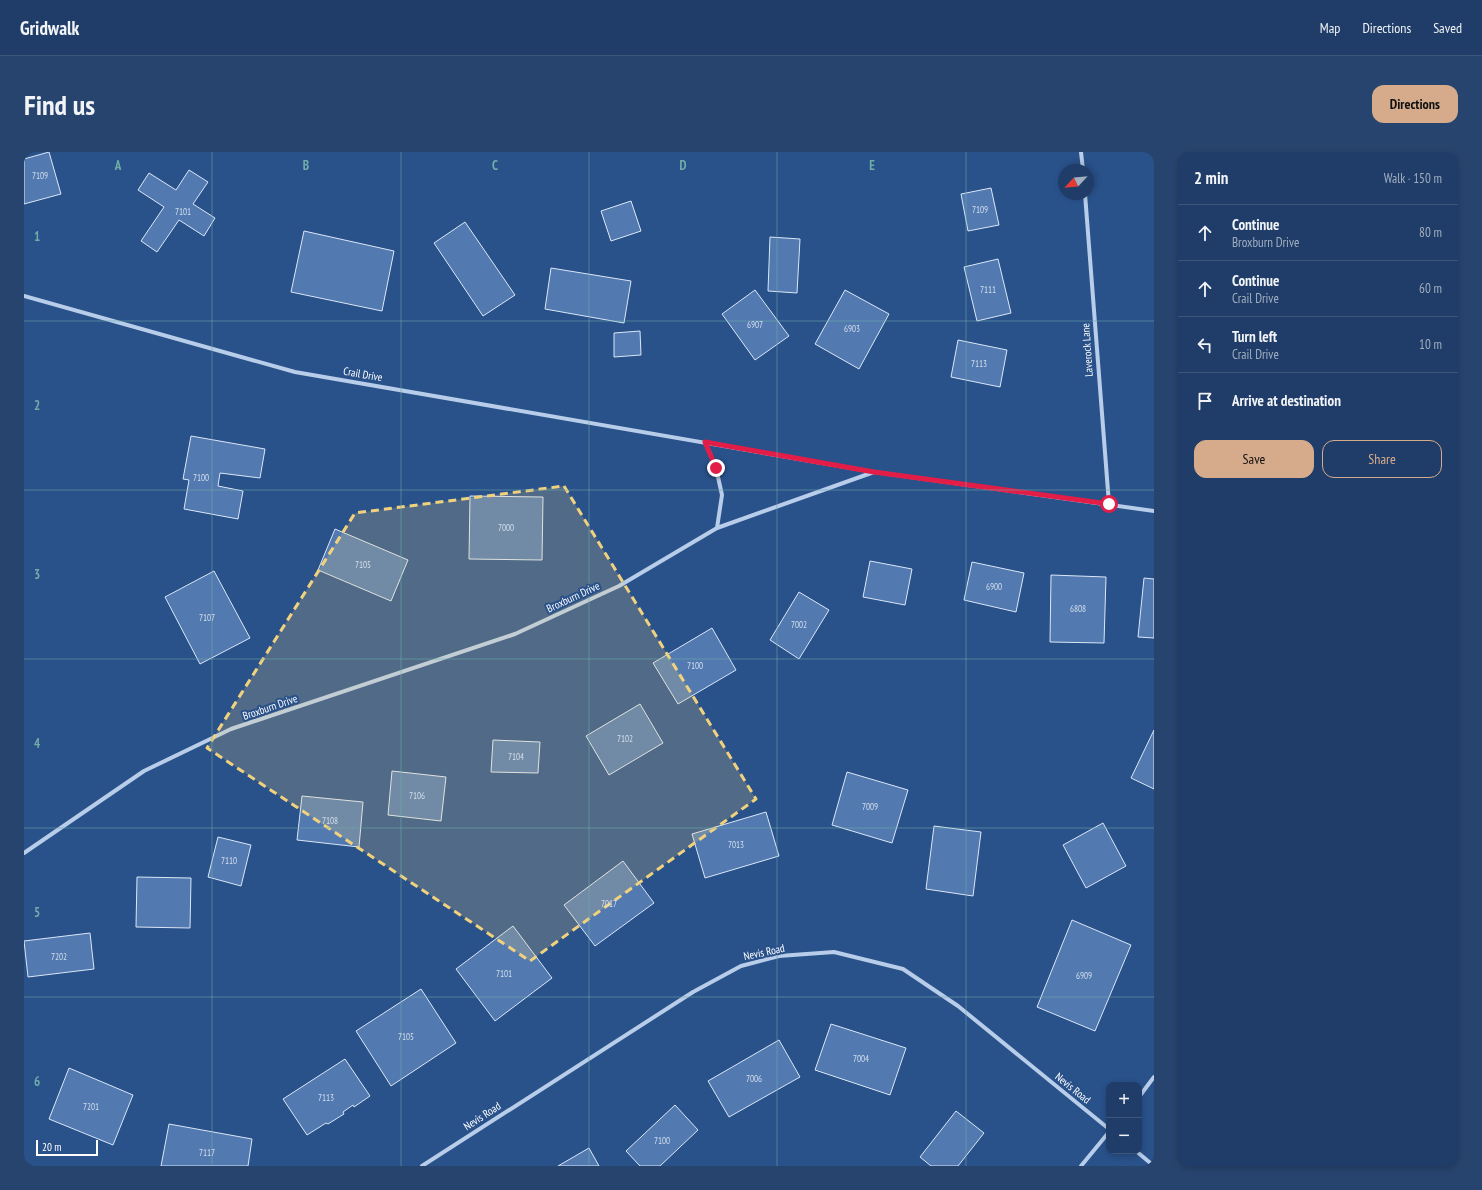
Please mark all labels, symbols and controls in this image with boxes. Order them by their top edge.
text: Gridwalk [20,16,79,40]
text: Map [1320,19,1340,37]
text: Directions [1362,19,1411,37]
text: Saved [1433,19,1462,37]
button: Directions [1372,85,1458,123]
text: Find us [24,86,95,123]
text: A [114,157,122,174]
text: B [303,157,309,174]
text: C [492,157,498,174]
text: D [680,157,687,174]
text: E [869,157,875,174]
north arrow [1058,164,1094,200]
text: 2 min [1194,167,1228,189]
house number: 7109 [32,170,48,181]
text: Walk · 150 m [1384,170,1442,187]
house number: 7109 [972,204,988,215]
house number: 7101 [175,206,191,217]
text: Continue [1232,215,1279,234]
icon: ahead [1194,222,1216,244]
text: 80 m [1419,224,1442,241]
text: 1 [34,228,40,245]
text: Broxburn Drive [1232,234,1299,251]
text: Continue [1232,271,1279,290]
icon: ahead [1194,278,1216,300]
text: 60 m [1419,280,1442,297]
house number: 7111 [980,284,996,295]
text: Crail Drive [1232,290,1279,307]
house number: 6907 [747,319,763,330]
street label: Laverock Lane [1078,322,1096,377]
house number: 6903 [844,323,860,334]
text: Turn left [1232,327,1277,346]
icon: left [1194,334,1216,356]
text: 10 m [1419,336,1442,353]
text: Crail Drive [1232,346,1279,363]
house number: 7113 [971,358,987,369]
street label: Crail Drive [342,364,384,384]
icon: arrive [1194,390,1216,412]
text: Arrive at destination [1232,391,1341,410]
text: 2 [34,397,40,414]
button: Save [1194,440,1314,478]
button: Share [1322,440,1442,478]
route end [707,459,725,477]
house number: 7100 [193,472,209,483]
route start [1100,495,1118,513]
house number: 7000 [498,522,514,533]
house number: 7105 [355,559,371,570]
text: 3 [34,566,40,583]
street label: Broxburn Drive [544,578,602,615]
house number: 6900 [986,581,1002,592]
house number: 6808 [1070,603,1086,614]
house number: 7107 [199,612,215,623]
house number: 7002 [791,619,807,630]
house number: 7100 [687,660,703,671]
street label: Broxburn Drive [241,691,300,723]
house number: 7102 [617,733,633,744]
text: 4 [34,735,41,752]
house number: 7104 [508,751,524,762]
house number: 7106 [409,790,425,801]
house number: 7009 [862,801,878,812]
house number: 7108 [322,815,338,826]
house number: 7013 [728,839,744,850]
house number: 7110 [221,855,237,866]
house number: 7017 [601,898,617,909]
text: 5 [34,904,40,921]
street label: Nevis Road [742,941,786,963]
house number: 7202 [51,951,67,962]
house number: 7101 [496,968,512,979]
house number: 6909 [1076,970,1092,981]
house number: 7105 [398,1031,414,1042]
house number: 7004 [853,1053,869,1064]
street label: Nevis Road [1052,1069,1094,1107]
text: 6 [34,1073,40,1090]
house number: 7006 [746,1073,762,1084]
map controls [1106,1082,1142,1154]
button: + [1106,1082,1142,1118]
house number: 7113 [318,1092,334,1103]
street label: Nevis Road [461,1099,504,1133]
house number: 7201 [83,1101,99,1112]
button: − [1106,1118,1142,1154]
house number: 7100 [654,1135,670,1146]
scale bar [36,1138,98,1157]
text: 20 m [42,1140,61,1154]
house number: 7117 [199,1147,215,1158]

